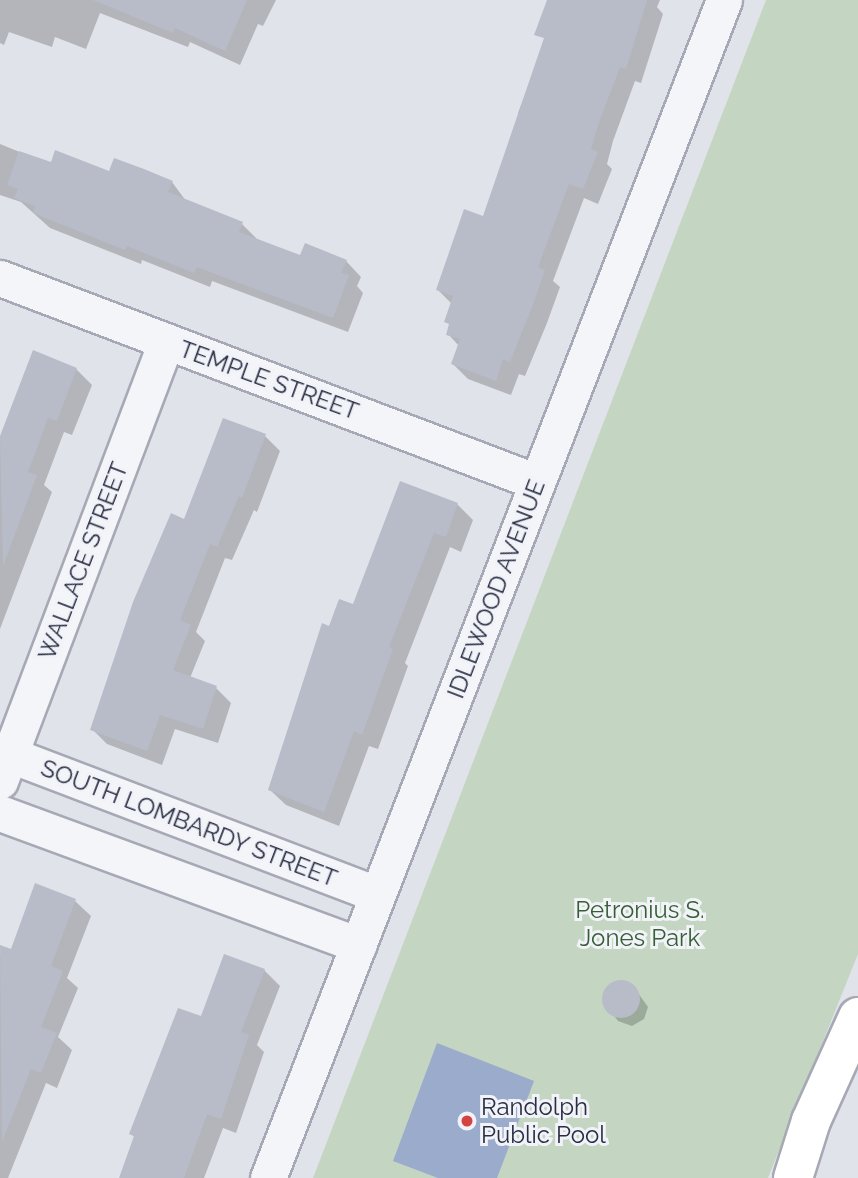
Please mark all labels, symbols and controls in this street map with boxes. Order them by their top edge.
street label: TEMPLE STREET [175,334,363,426]
street label: WALLACE STREET [32,458,134,664]
street label: IDLEWOOD AVENUE [441,475,551,703]
street label: SOUTH LOMBARDY STREET [37,753,341,893]
park label: Petronius S. Jones Park [575,896,705,952]
place label: Randolph Public Pool [481,1093,606,1149]
marker: Randolph Public Pool [459,1113,475,1129]

